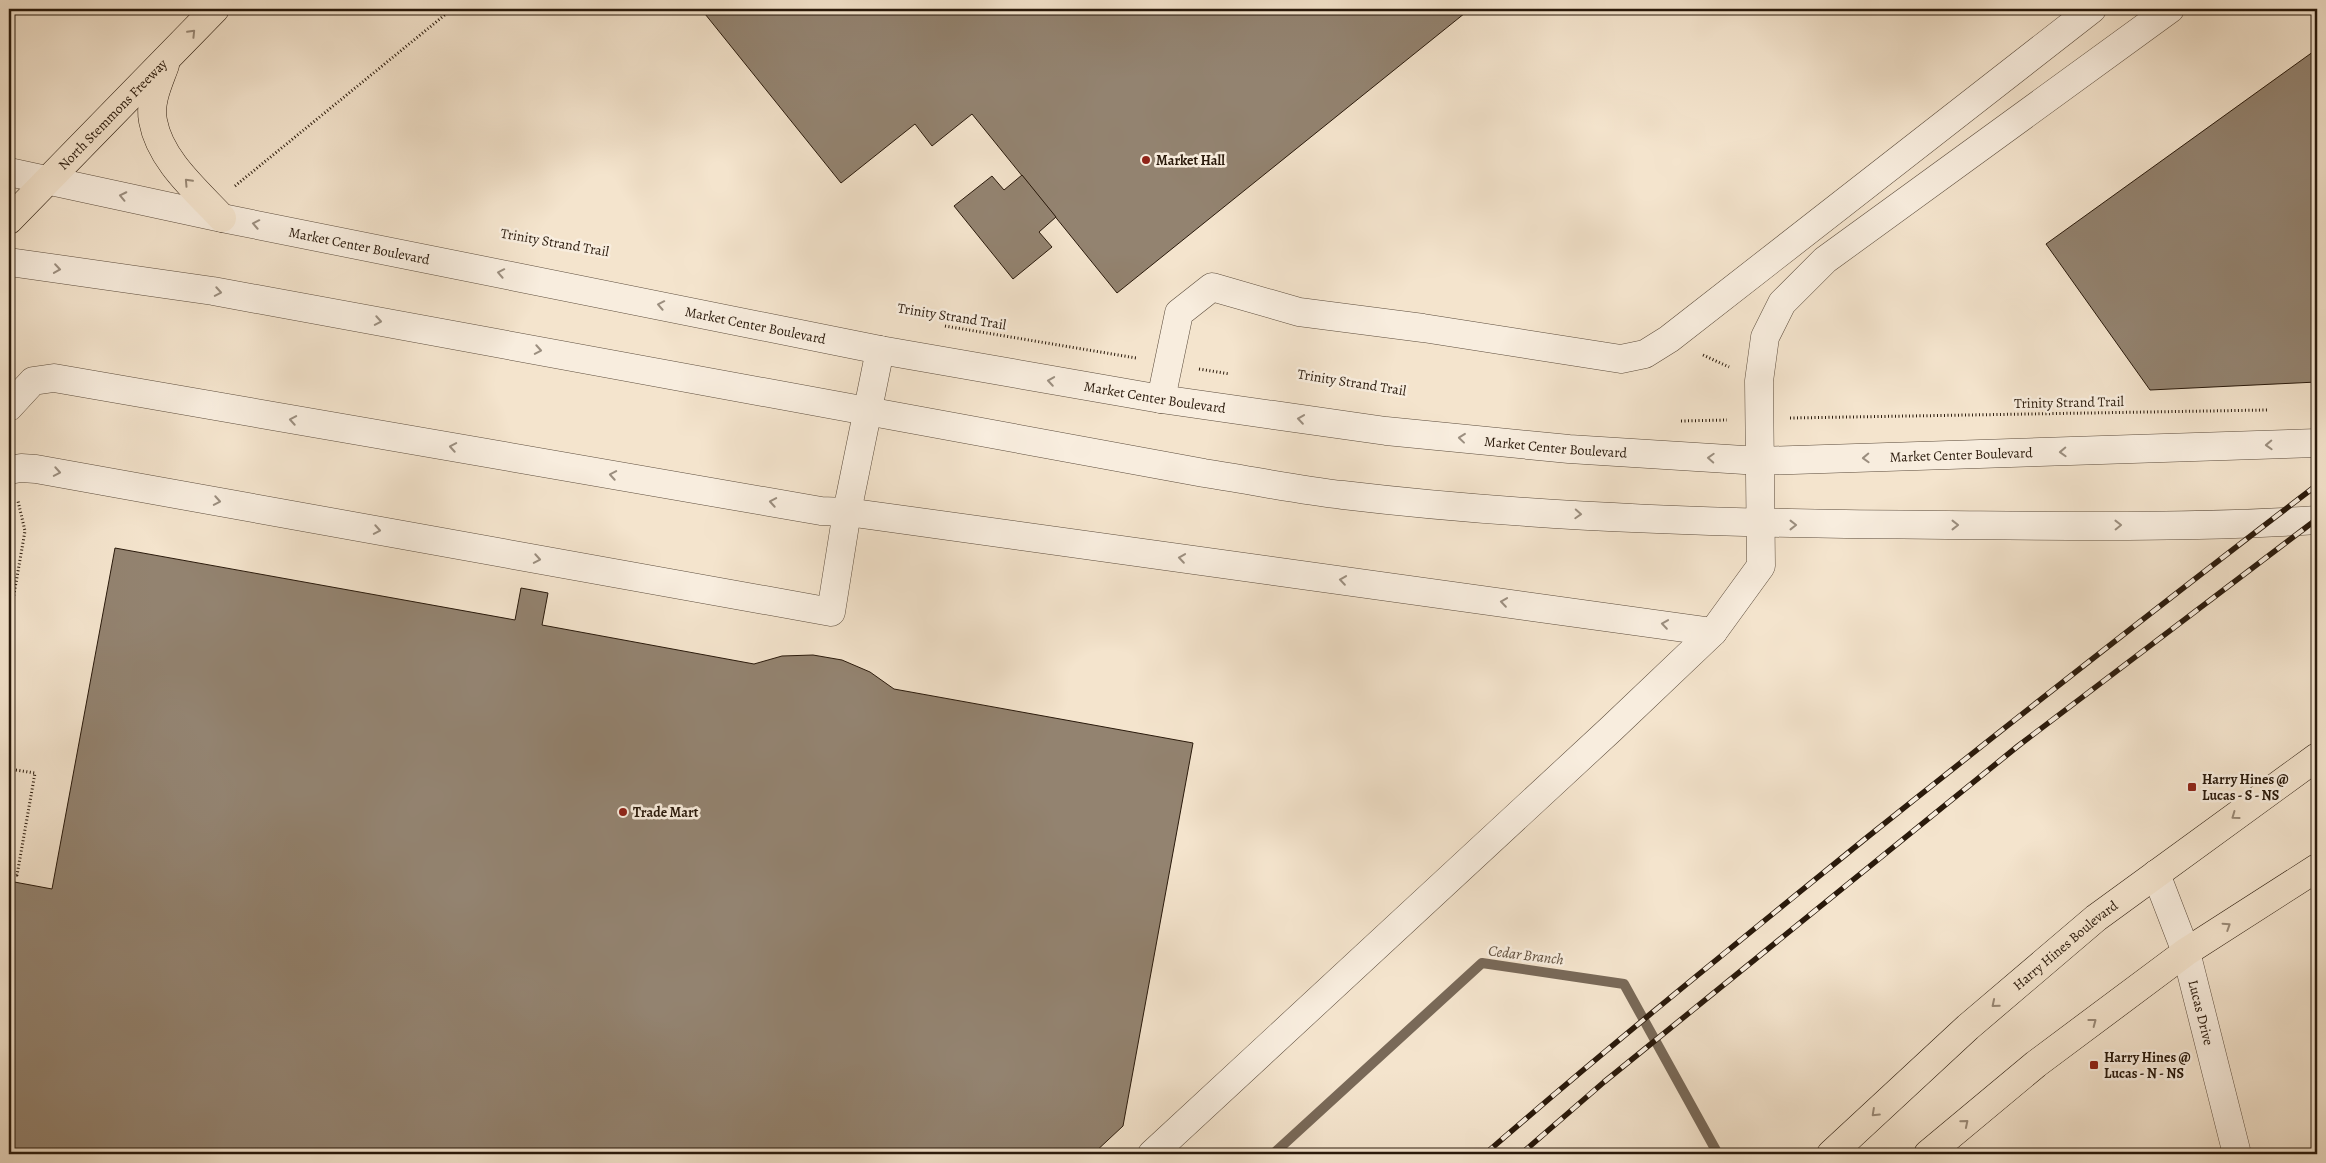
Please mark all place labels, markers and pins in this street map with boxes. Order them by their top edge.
place label: Market Hall [1156,151,1225,170]
marker: Market Hall [1140,154,1152,166]
place label: Harry Hines @ Lucas - S - NS [2202,770,2289,805]
marker: Harry Hines @ Lucas - S - NS [2186,781,2198,793]
place label: Trade Mart [633,803,699,822]
marker: Trade Mart [617,806,629,818]
place label: Harry Hines @ Lucas - N - NS [2104,1048,2191,1083]
marker: Harry Hines @ Lucas - N - NS [2088,1059,2100,1071]

